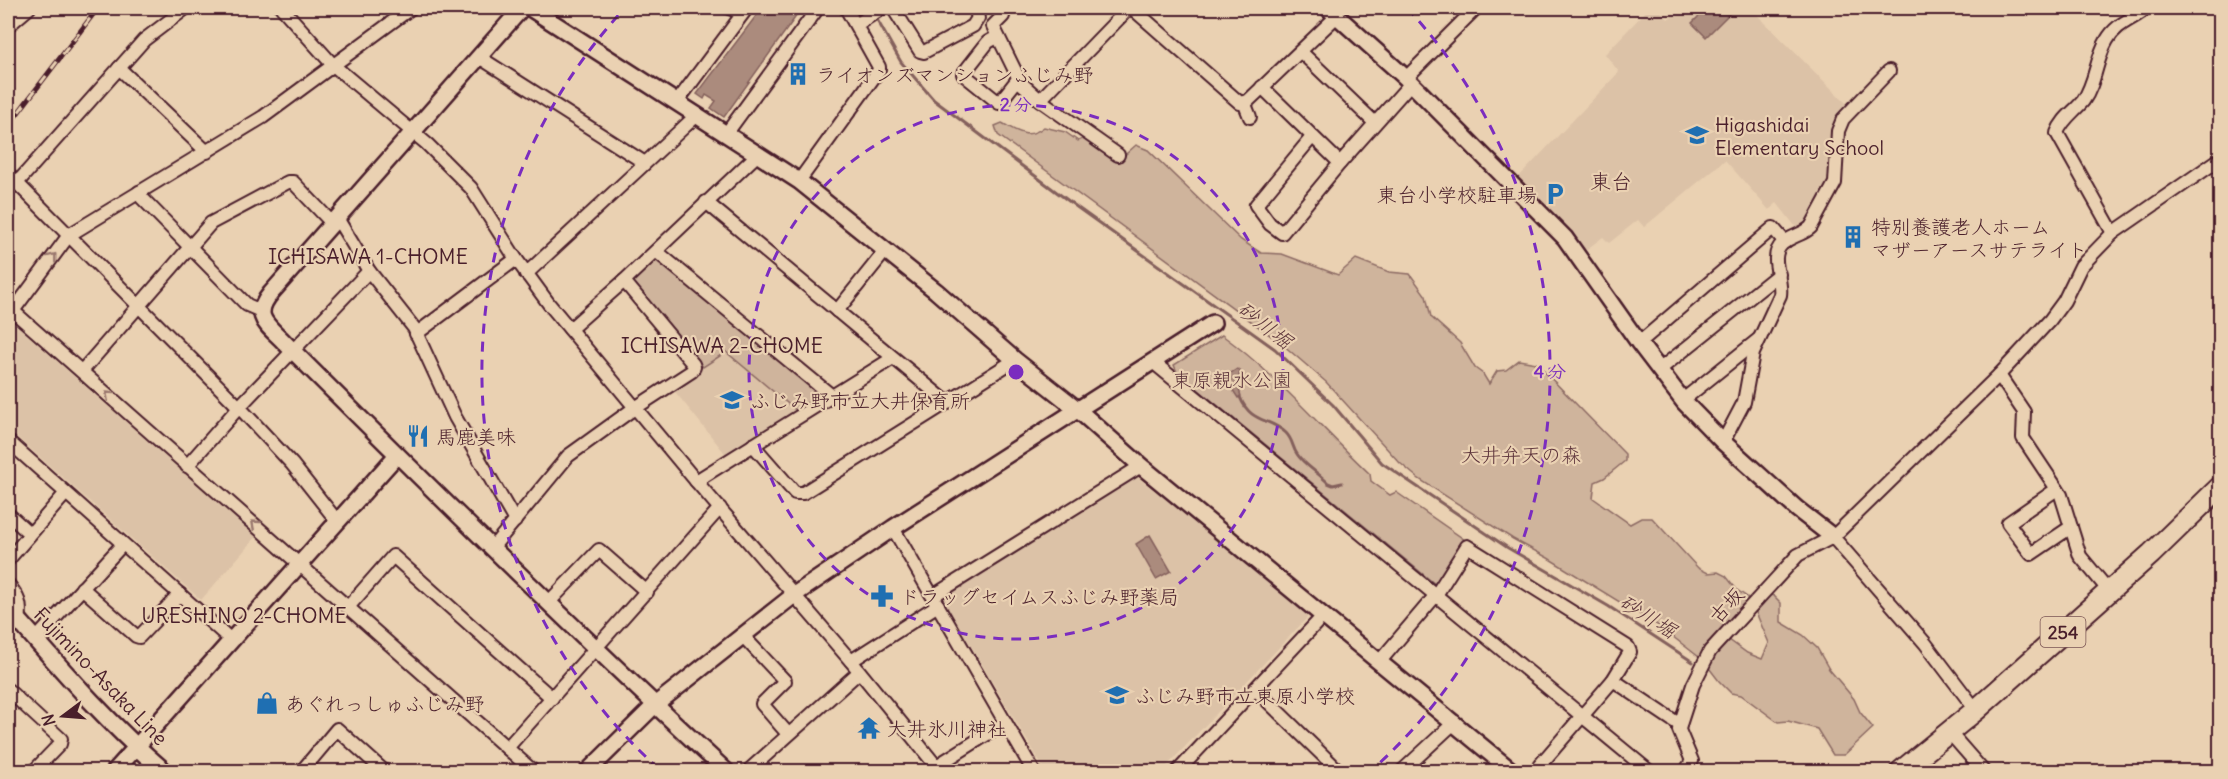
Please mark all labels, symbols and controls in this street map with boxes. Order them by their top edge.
building icon: ライオンズマンションふじみ野 [785,61,811,87]
place label: ライオンズマンションふじみ野 [816,62,1094,87]
text: 2 分 [1000,93,1032,116]
place label: Higashidai Elementary School [1715,112,1884,160]
school or university icon: Higashidai Elementary School [1684,122,1710,148]
district label: 東台 [1590,168,1632,195]
parking icon: 東台小学校駐車場 [1542,181,1568,207]
place label: 東台小学校駐車場 [1377,182,1537,207]
place label: 特別養護老人ホーム マザーアースサテライト [1871,214,2088,262]
building icon: 特別養護老人ホーム マザーアースサテライト [1840,224,1866,250]
district label: ICHISAWA 1-CHOME [268,243,468,270]
one-way arrow [45,253,56,264]
water label: 砂川堀 [1232,295,1300,356]
district label: ICHISAWA 2-CHOME [621,332,823,359]
text: 4 分 [1534,360,1566,383]
centre of rings [1006,362,1026,382]
park label: 東原親水公園 [1172,367,1292,392]
school or university icon: ふじみ野市立大井保育所 [719,387,745,413]
place label: ふじみ野市立大井保育所 [750,388,970,413]
one-way arrow [105,391,116,402]
restaurant icon: 馬鹿美味 [405,423,431,449]
place label: 馬鹿美味 [436,424,516,449]
park label: 大井弁天の森 [1461,442,1581,467]
one-way arrow [251,521,262,532]
street label: 古坂 [1703,582,1749,628]
pharmacy icon: ドラッグセイムスふじみ野薬局 [869,583,895,609]
place label: ドラッグセイムスふじみ野薬局 [900,584,1179,609]
water label: 砂川堀 [1614,588,1684,645]
street label: Fujimino-Asaka Line [29,602,173,750]
district label: URESHINO 2-CHOME [141,602,347,629]
road number: 254 [2040,617,2086,647]
school or university icon: ふじみ野市立東原小学校 [1104,682,1130,708]
place label: ふじみ野市立東原小学校 [1135,683,1355,708]
north arrow [33,686,93,746]
shop icon: あぐれっしゅふじみ野 [254,690,280,716]
place label: あぐれっしゅふじみ野 [285,691,485,716]
text: N [37,712,60,728]
temple icon: 大井氷川神社 [856,715,882,741]
place label: 大井氷川神社 [887,716,1007,741]

